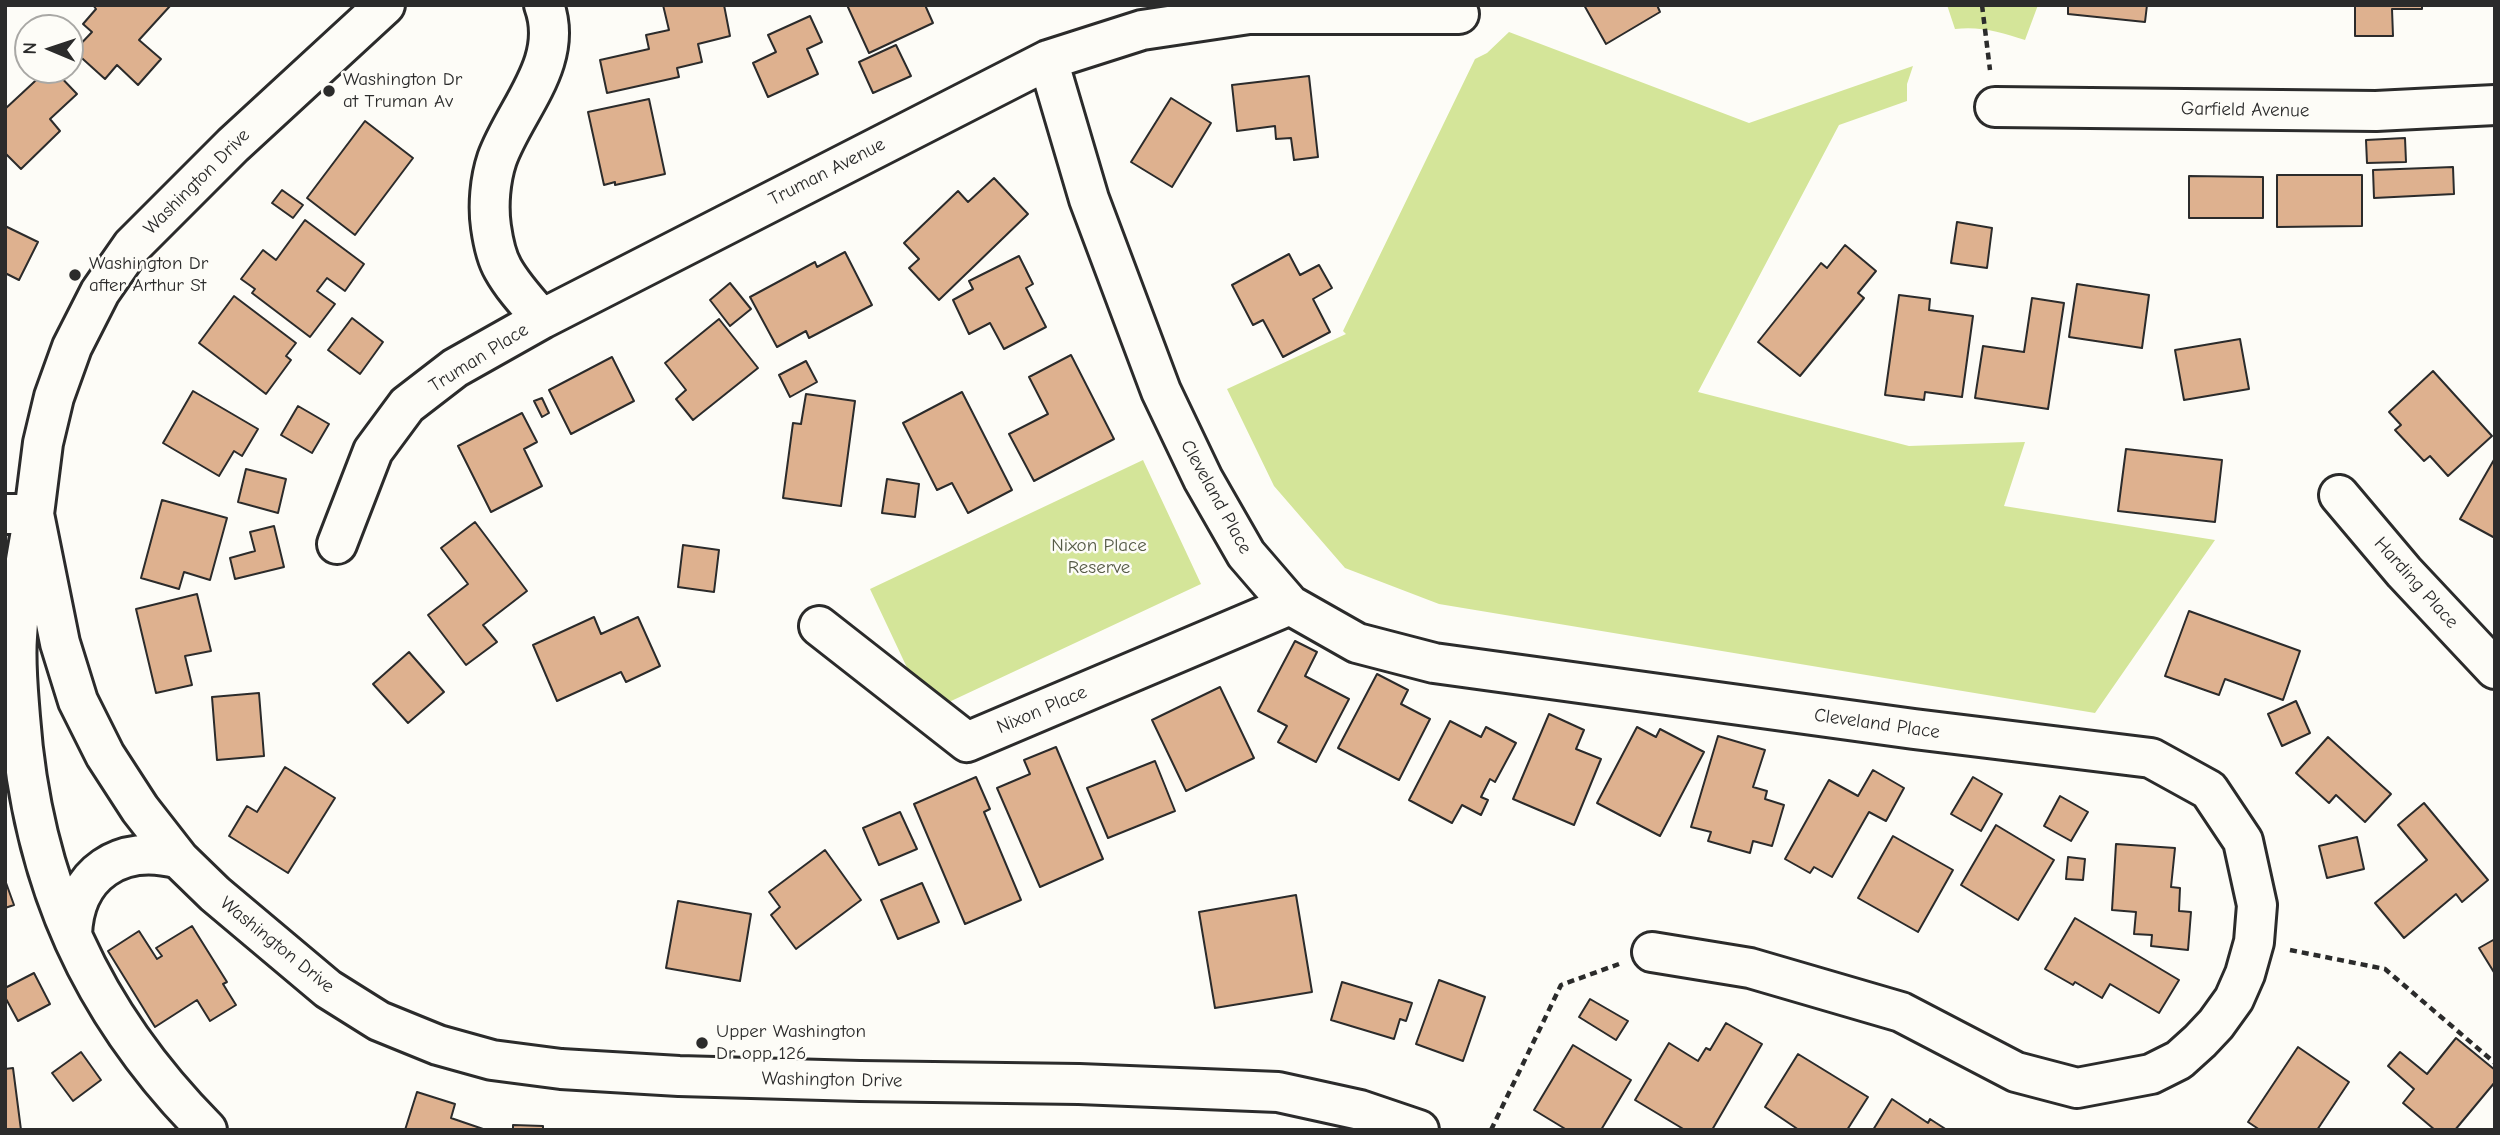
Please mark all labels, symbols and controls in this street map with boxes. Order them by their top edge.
north arrow [14,14,84,84]
text: N [19,42,41,55]
place label: Washington Dr at Truman Av [343,69,462,113]
marker: Washington Dr at Truman Av [321,83,337,99]
street label: Garfield Avenue [2181,97,2309,123]
street label: Washington Drive [139,124,255,240]
street label: Truman Avenue [765,133,889,211]
place label: Washington Dr after Arthur St [89,253,208,297]
marker: Washington Dr after Arthur St [67,267,83,283]
street label: Truman Place [425,318,533,398]
street label: Cleveland Place [1175,436,1257,558]
street label: Harding Place [2369,533,2463,633]
park label: Nixon Place Reserve [1051,535,1147,579]
street label: Nixon Place [994,681,1090,739]
street label: Cleveland Place [1813,704,1941,744]
street label: Washington Drive [215,892,339,998]
place label: Upper Washington Dr opp 126 [716,1021,866,1065]
marker: Upper Washington Dr opp 126 [694,1035,710,1051]
street label: Washington Drive [761,1067,903,1093]

